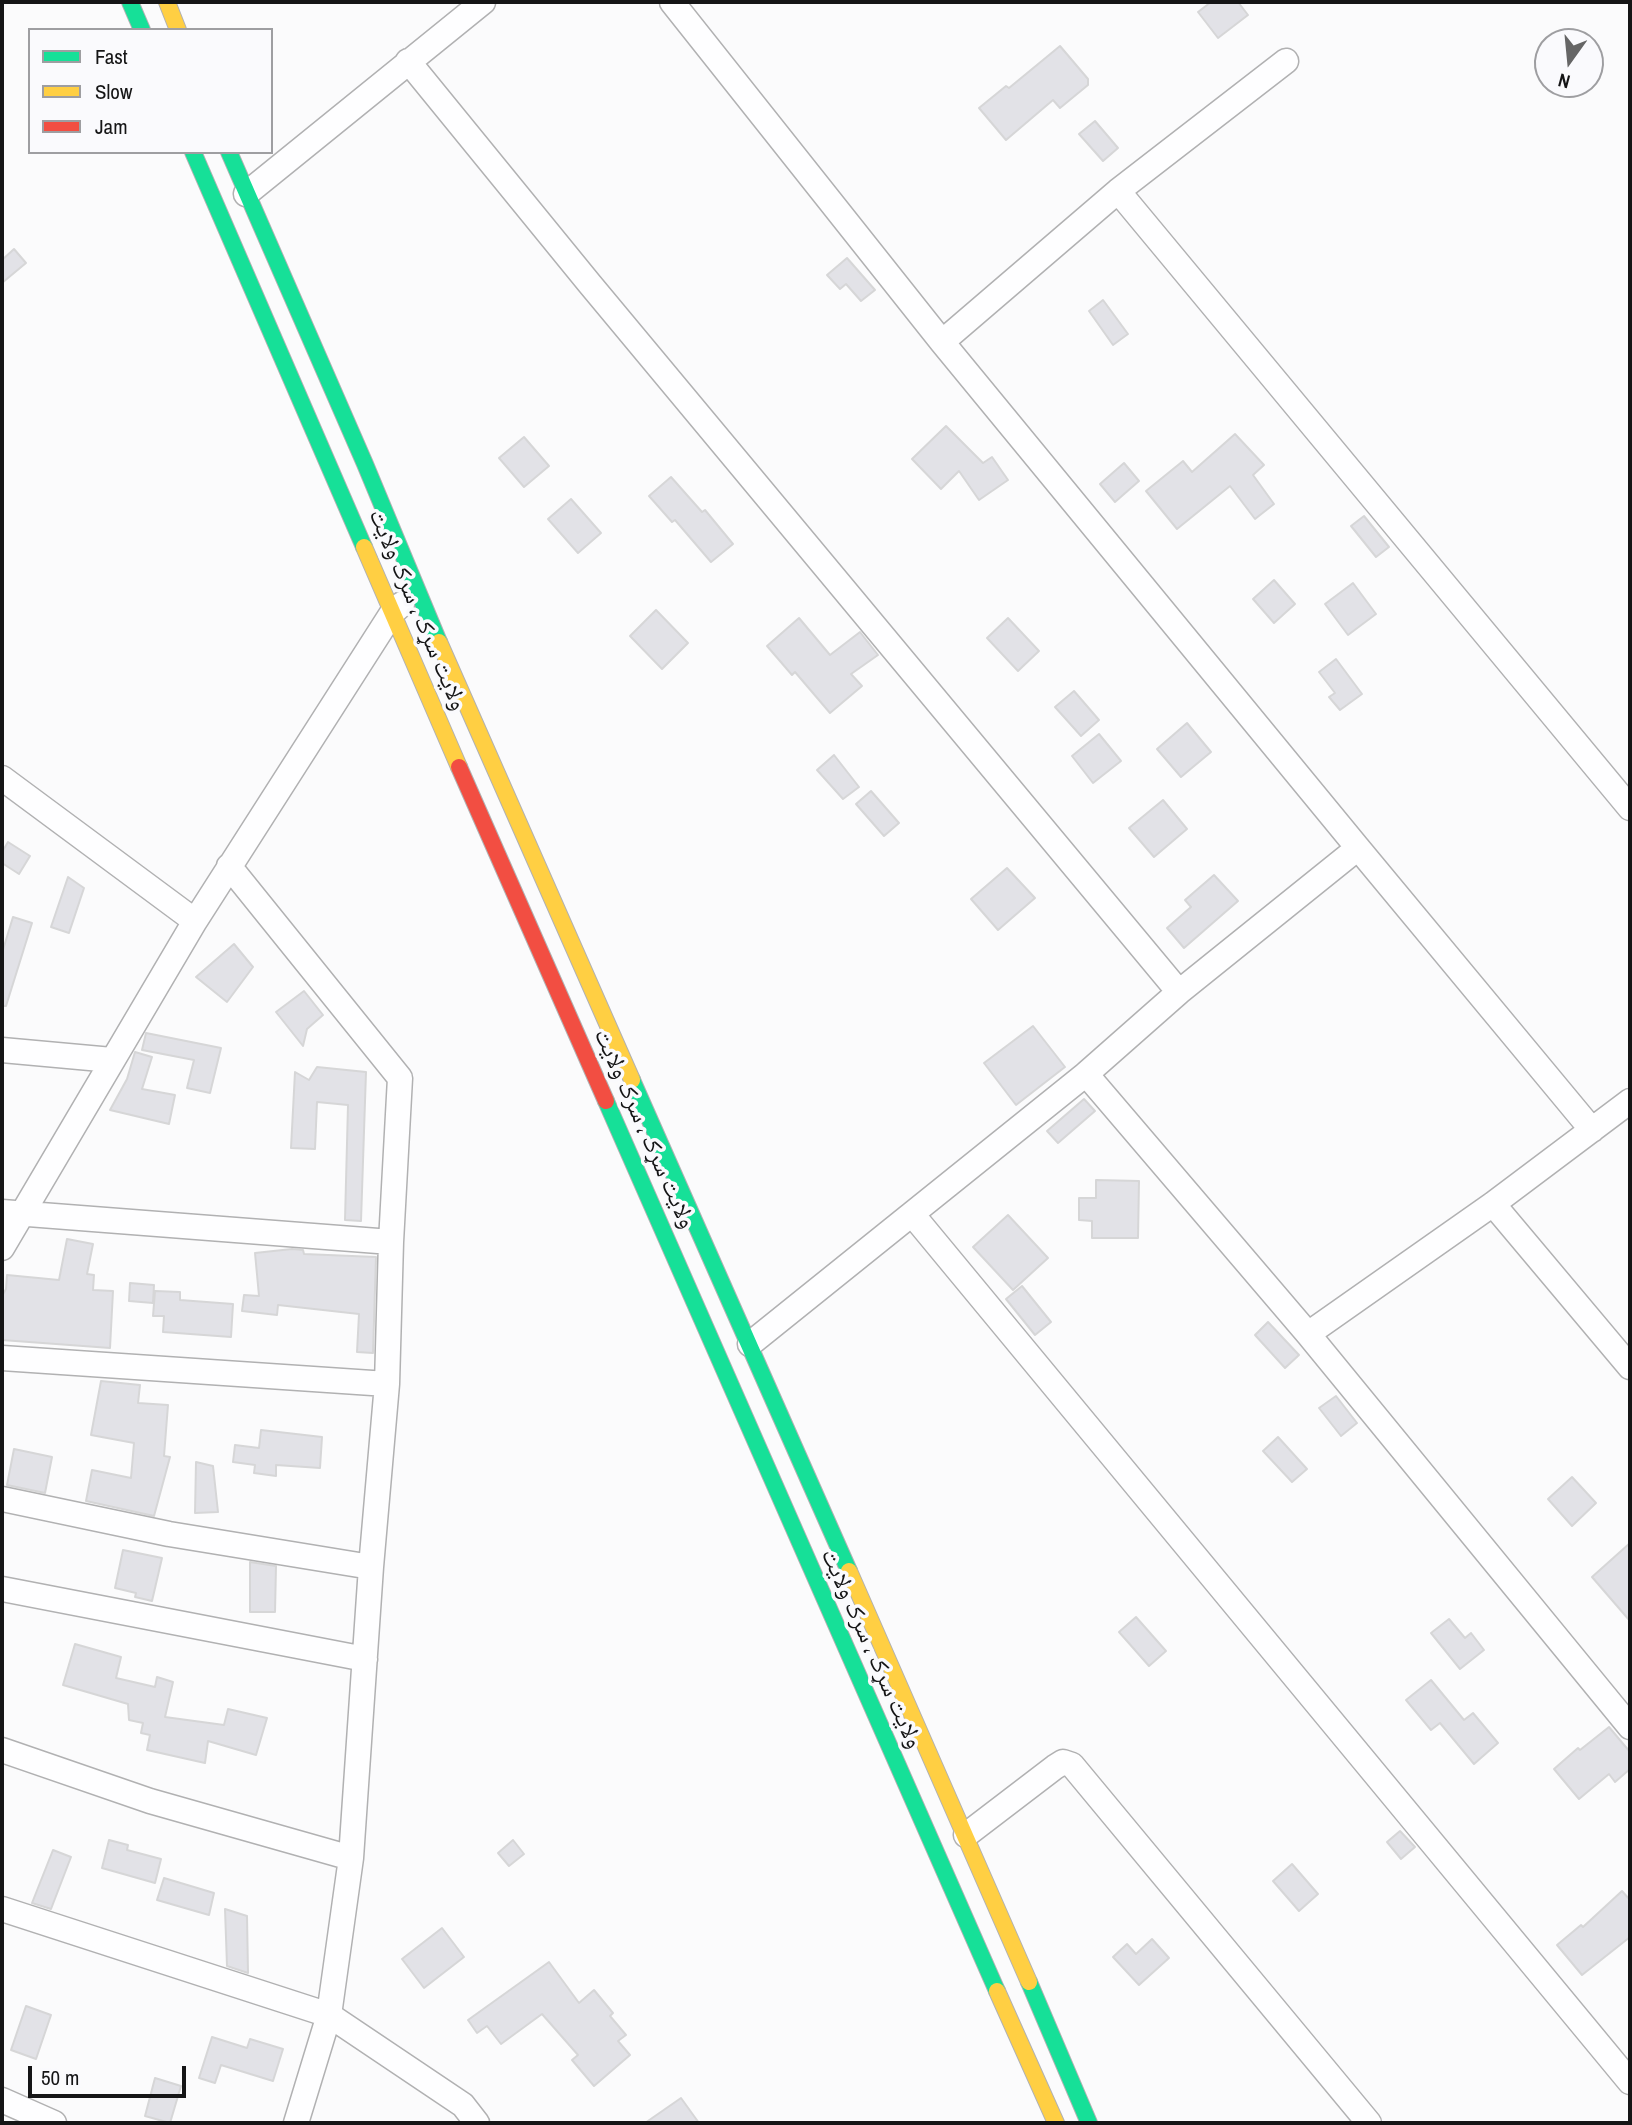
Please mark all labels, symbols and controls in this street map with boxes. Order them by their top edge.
legend [28,28,273,154]
north arrow [1534,28,1604,98]
text: Fast [95,42,128,71]
text: N [1555,67,1573,95]
text: Slow [95,77,132,106]
text: Jam [95,112,128,141]
street label: ولایت سړک ، سرک ولایت [362,505,472,715]
street label: ولایت سړک ، سرک ولایت [587,1025,701,1233]
street label: ولایت سړک ، سرک ولایت [814,1545,928,1753]
scale bar [32,2052,189,2096]
text: 50 m [41,2063,79,2092]

